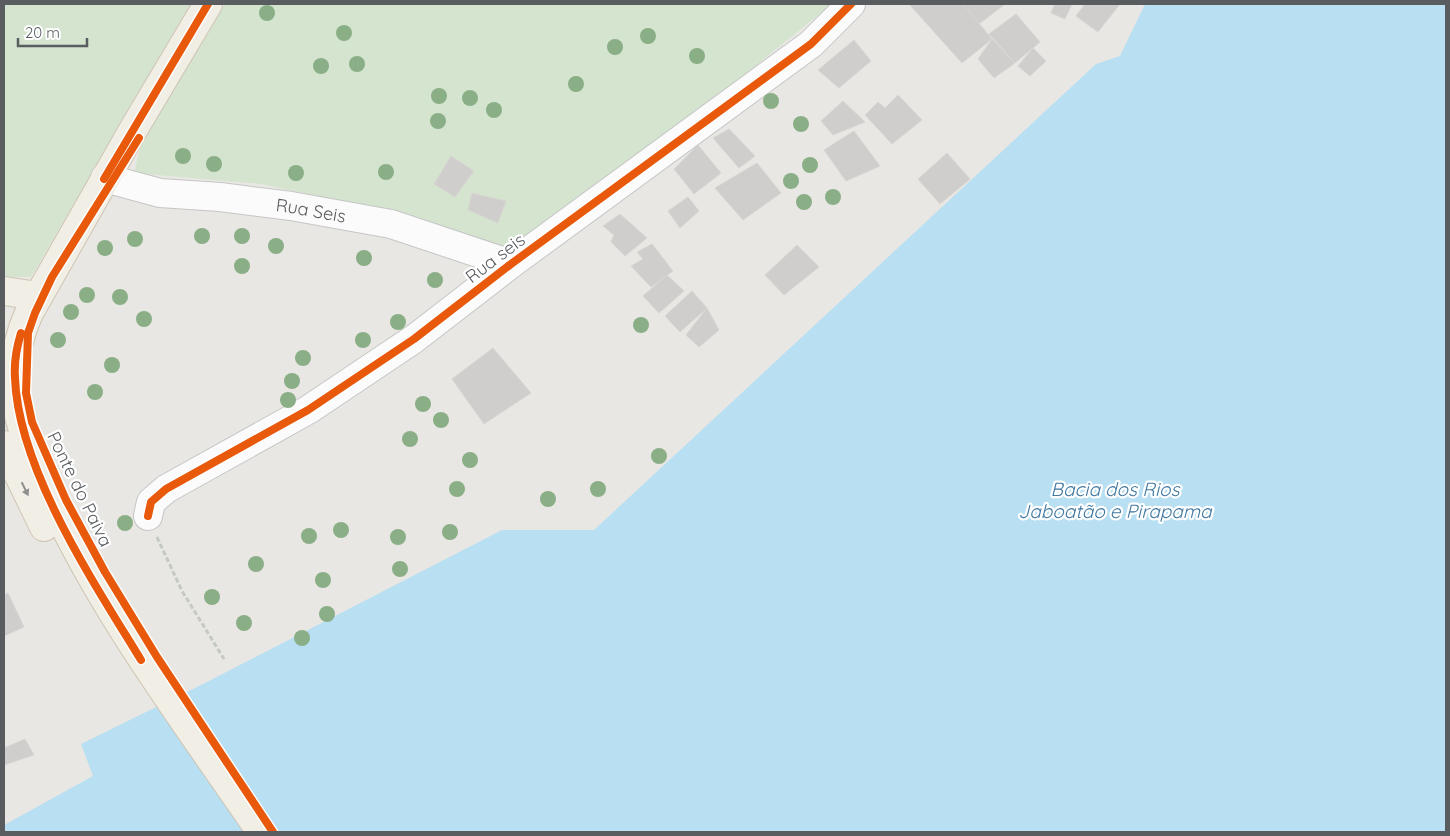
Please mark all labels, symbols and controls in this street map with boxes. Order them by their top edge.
scale bar [18,15,86,47]
text: 20 m [25,23,60,42]
street label: Rua Seis [275,193,348,227]
street label: Rua seis [461,228,529,288]
street label: Ponte do Paiva [42,428,118,550]
water label: Bacia dos Rios Jaboatão e Pirapama [1018,477,1213,523]
one-way arrow [21,482,29,496]

